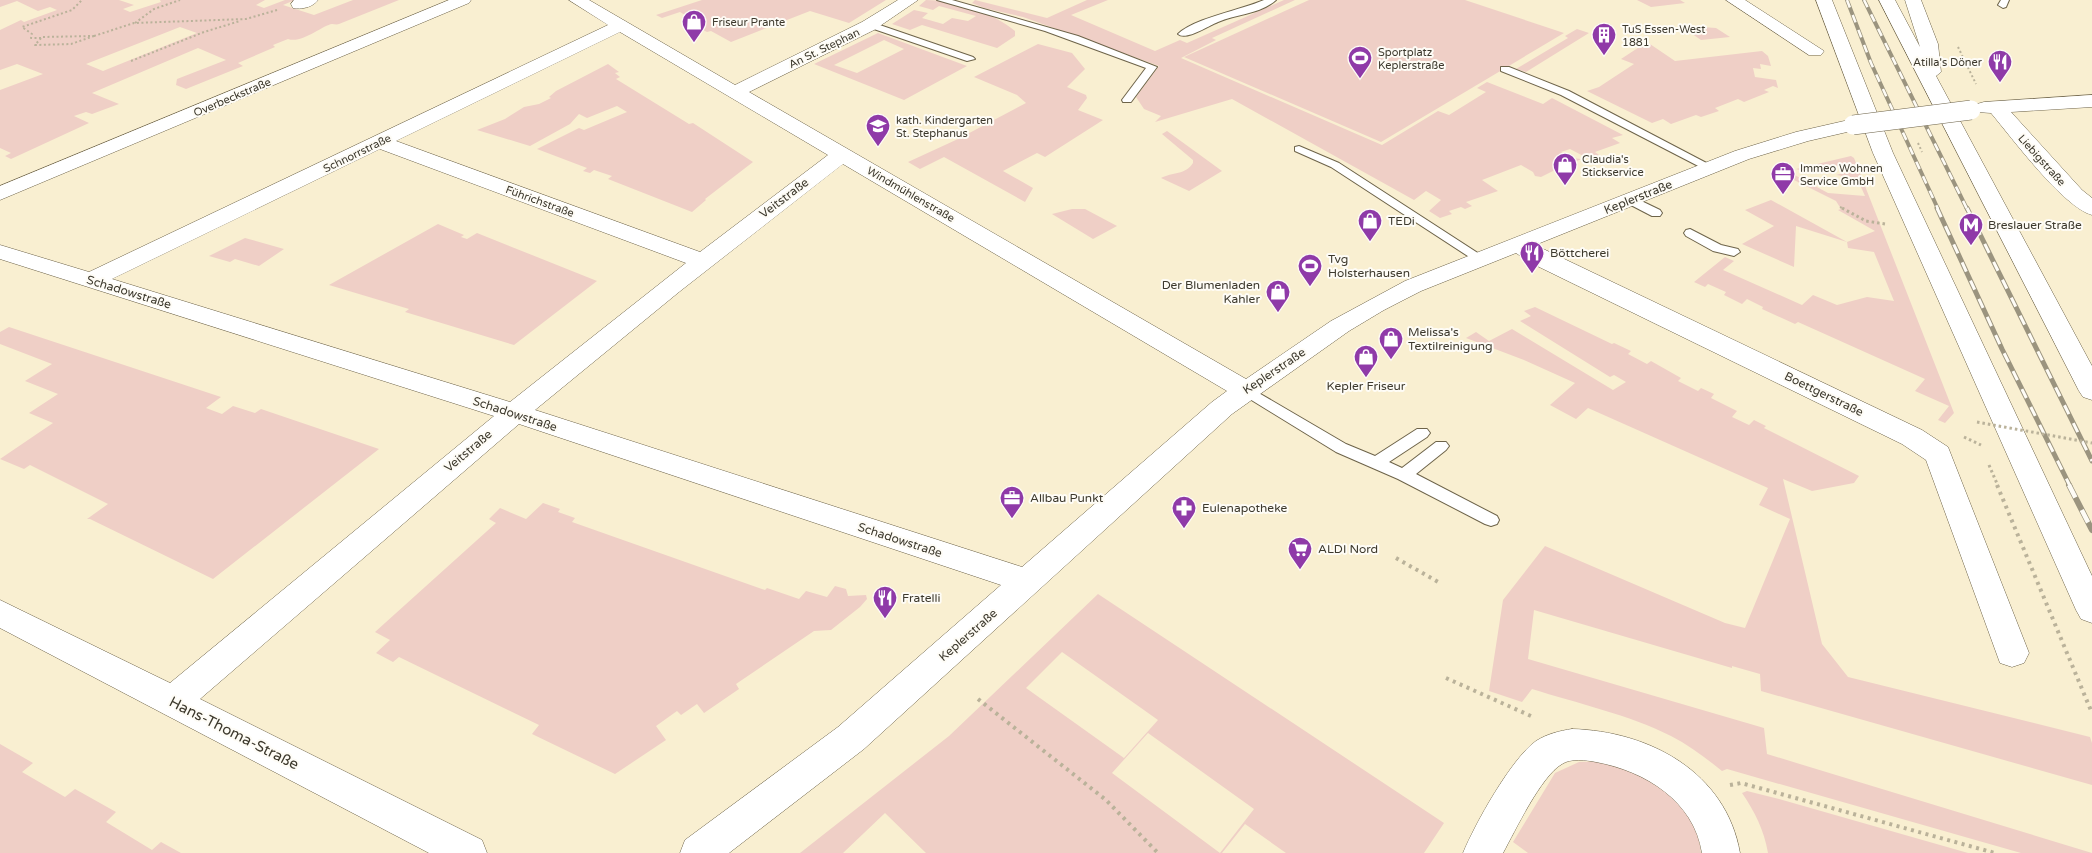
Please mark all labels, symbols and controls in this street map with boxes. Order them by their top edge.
shop icon: Friseur Prante [681,9,707,43]
place label: Friseur Prante [712,16,785,29]
building icon: TuS Essen-West 1881 [1591,22,1617,56]
place label: TuS Essen-West 1881 [1622,23,1706,49]
street label: An St. Stephan [787,26,862,71]
sports icon: Sportplatz Keplerstraße [1347,45,1373,79]
place label: Sportplatz Keplerstraße [1378,46,1444,72]
restaurant icon: Atilla's Döner [1987,49,2013,83]
place label: Atilla's Döner [1913,56,1983,69]
street label: Overbeckstraße [192,75,273,120]
school or university icon: kath. Kindergarten St. Stephanus [865,113,891,147]
place label: kath. Kindergarten St. Stephanus [896,114,993,140]
street label: Schnorrstraße [321,131,393,175]
street label: Liebigstraße [2015,132,2068,189]
shop icon: Claudia's Stickservice [1552,152,1578,186]
place label: Claudia's Stickservice [1582,153,1644,179]
office icon: Immeo Wohnen Service GmbH [1770,161,1796,195]
place label: Immeo Wohnen Service GmbH [1800,162,1883,188]
street label: Windmühlenstraße [865,164,957,225]
street label: Veitstraße [757,175,811,221]
street label: Keplerstraße [1602,177,1674,217]
street label: Führichstraße [504,183,576,220]
shop icon: TEDi [1357,208,1383,242]
metro station icon: Breslauer Straße [1958,212,1984,246]
place label: TEDi [1388,214,1415,228]
place label: Breslauer Straße [1988,218,2082,232]
restaurant icon: Böttcherei [1519,240,1545,274]
place label: Böttcherei [1550,246,1609,260]
place label: Tvg Holsterhausen [1328,252,1410,280]
sports icon: Tvg Holsterhausen [1297,253,1323,287]
street label: Schadowstraße [85,272,173,312]
place label: Der Blumenladen Kahler [1162,278,1260,306]
shop icon: Der Blumenladen Kahler [1265,279,1291,313]
place label: Melissa's Textilreinigung [1408,325,1493,353]
shop icon: Melissa's Textilreinigung [1378,326,1404,360]
shop icon: Kepler Friseur [1353,344,1379,378]
street label: Keplerstraße [1240,345,1308,397]
street label: Boettgerstraße [1782,369,1866,419]
place label: Kepler Friseur [1327,379,1406,393]
street label: Schadowstraße [471,394,559,434]
street label: Veitstraße [441,427,495,475]
office icon: Allbau Punkt [999,485,1025,519]
place label: Allbau Punkt [1030,491,1104,505]
pharmacy icon: Eulenapotheke [1171,495,1197,529]
place label: Eulenapotheke [1202,501,1288,515]
street label: Schadowstraße [856,520,944,560]
supermarket icon: ALDI Nord [1287,536,1313,570]
place label: ALDI Nord [1318,542,1378,556]
restaurant icon: Fratelli [872,585,898,619]
place label: Fratelli [902,591,940,605]
street label: Keplerstraße [936,606,1000,664]
street label: Hans-Thoma-Straße [166,693,302,773]

